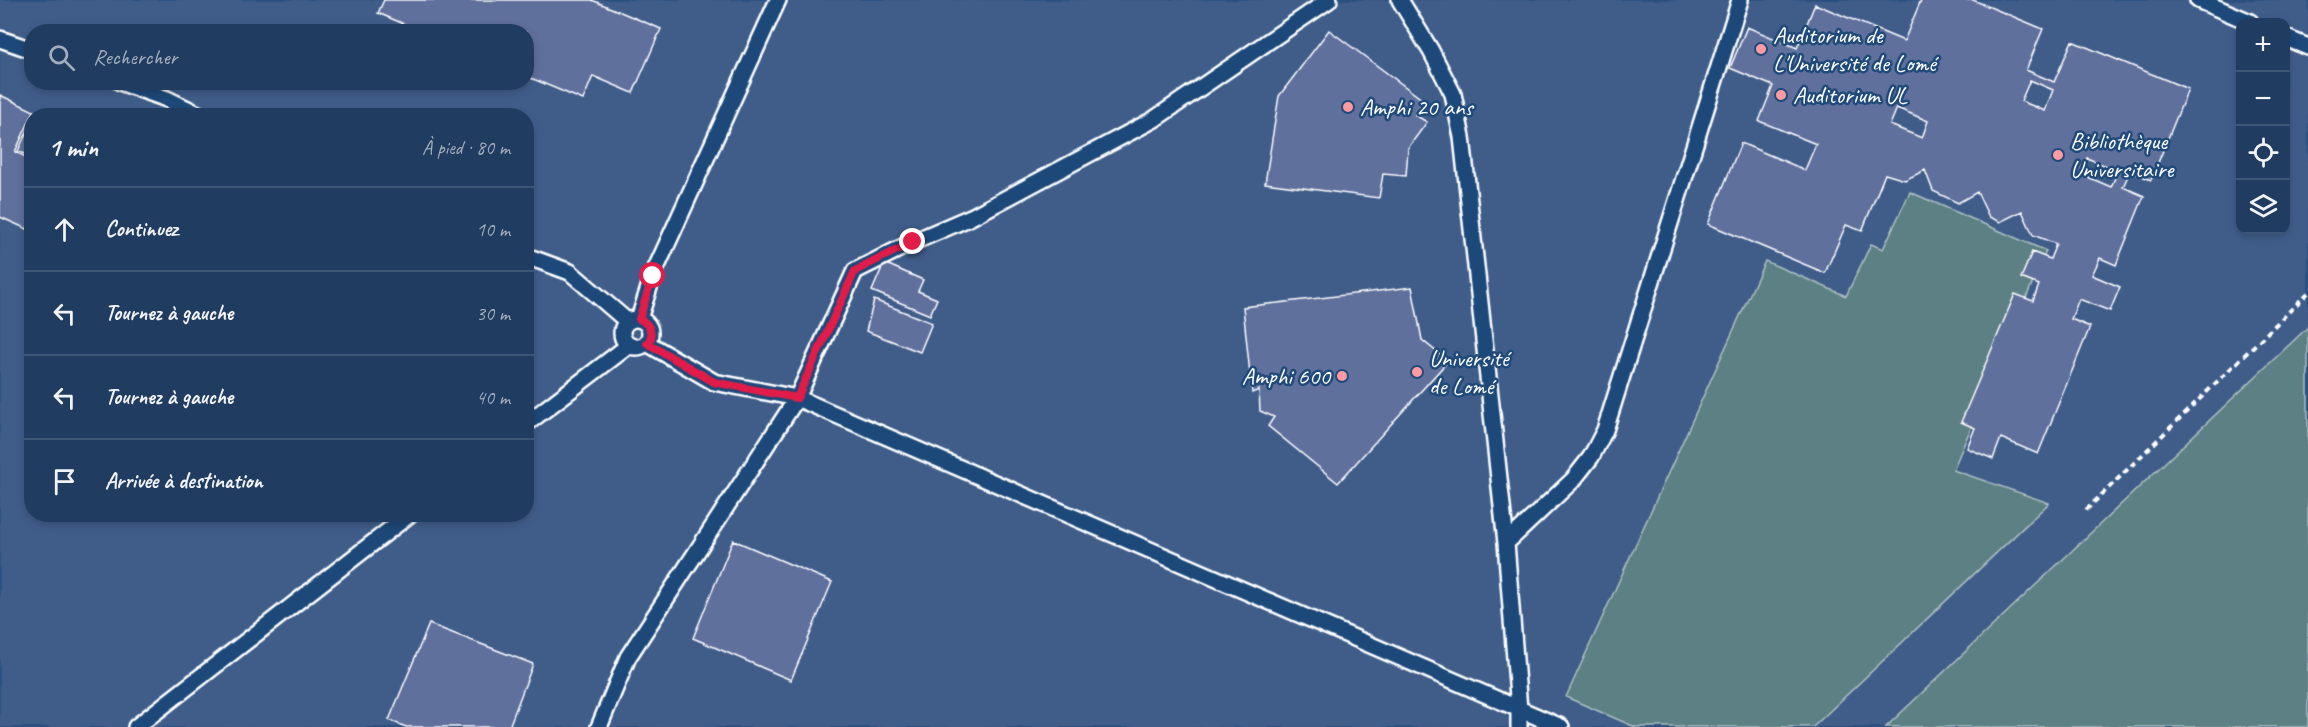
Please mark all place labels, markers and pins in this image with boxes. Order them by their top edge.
place label: Auditorium de L'Université de Lomé [1773,20,1940,78]
marker: Auditorium de L'Université de Lomé [1754,42,1768,56]
place label: Auditorium UL [1793,80,1908,110]
marker: Auditorium UL [1774,88,1788,102]
place label: Amphi 20 ans [1360,92,1474,122]
marker: Amphi 20 ans [1341,100,1355,114]
place label: Bibliothèque Universitaire [2070,126,2175,184]
marker: Bibliothèque Universitaire [2051,148,2065,162]
place label: Université de Lomé [1429,343,1513,401]
place label: Amphi 600 [1242,361,1332,391]
marker: Université de Lomé [1410,365,1424,379]
marker: Amphi 600 [1335,369,1349,383]

